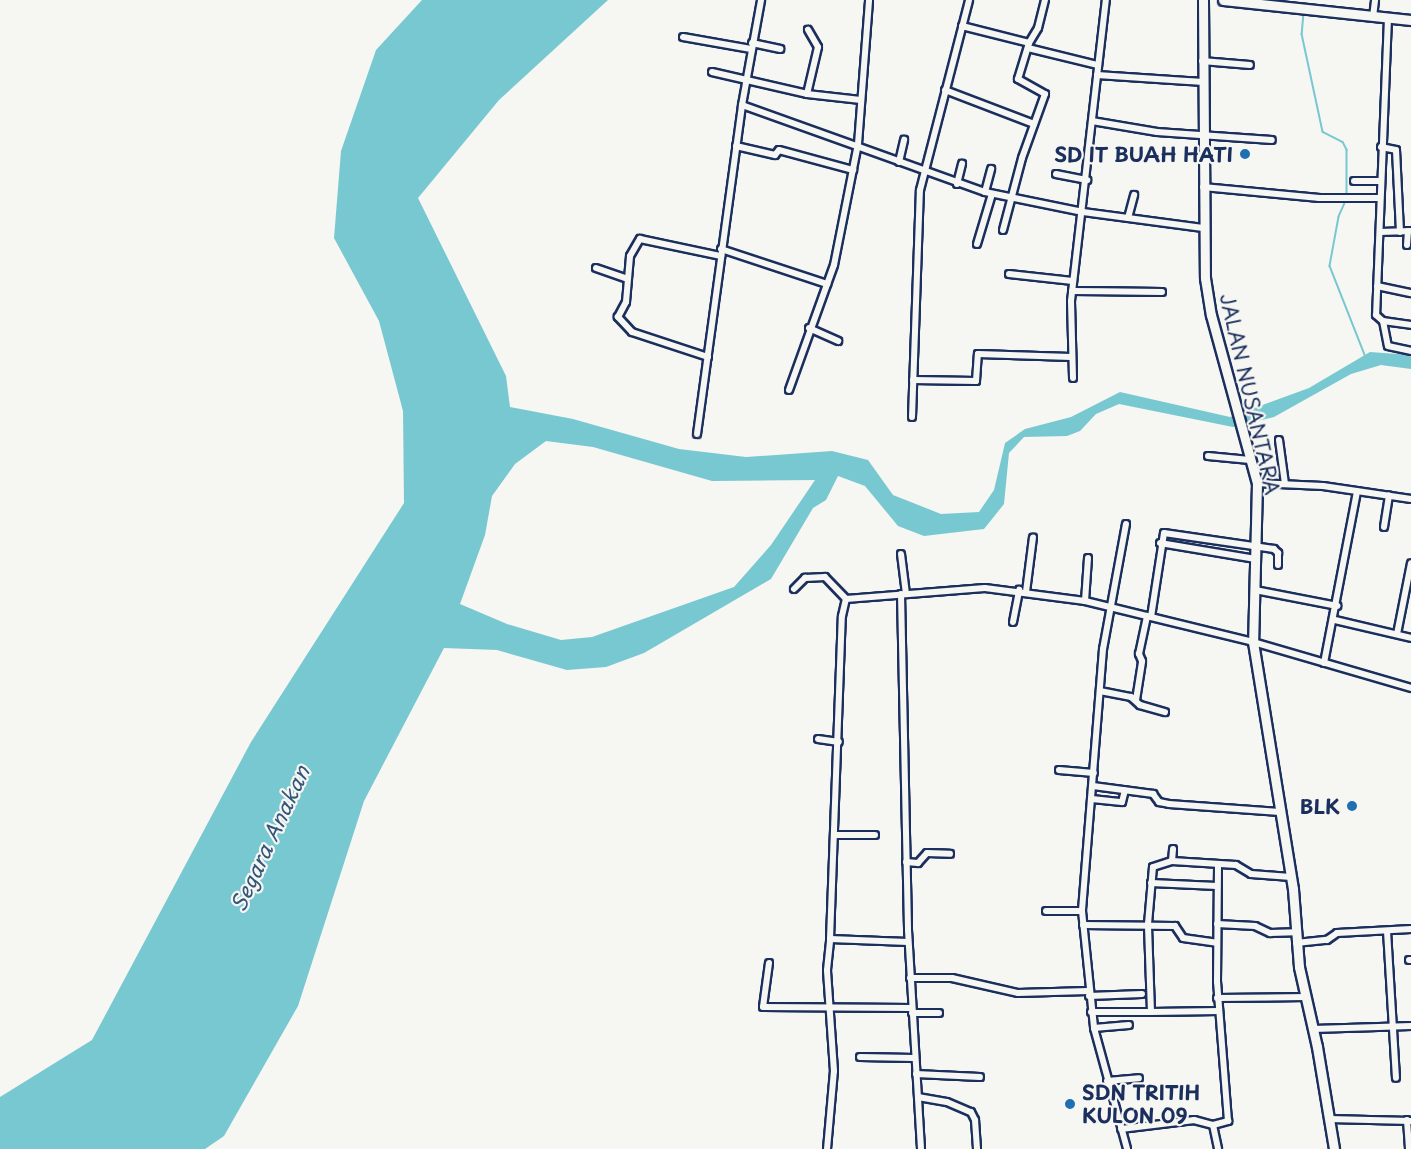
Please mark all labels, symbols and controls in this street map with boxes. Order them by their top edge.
place label: SD IT BUAH HATI [1054,142,1233,166]
marker: SD IT BUAH HATI [1238,147,1252,161]
street label: JALAN NUSANTARA [1215,291,1285,497]
water label: Segara Anakan [224,761,314,915]
place label: BLK [1300,794,1340,818]
marker: BLK [1345,799,1359,813]
place label: SDN TRITIH KULON 09 [1082,1080,1201,1127]
marker: SDN TRITIH KULON 09 [1063,1097,1077,1111]

